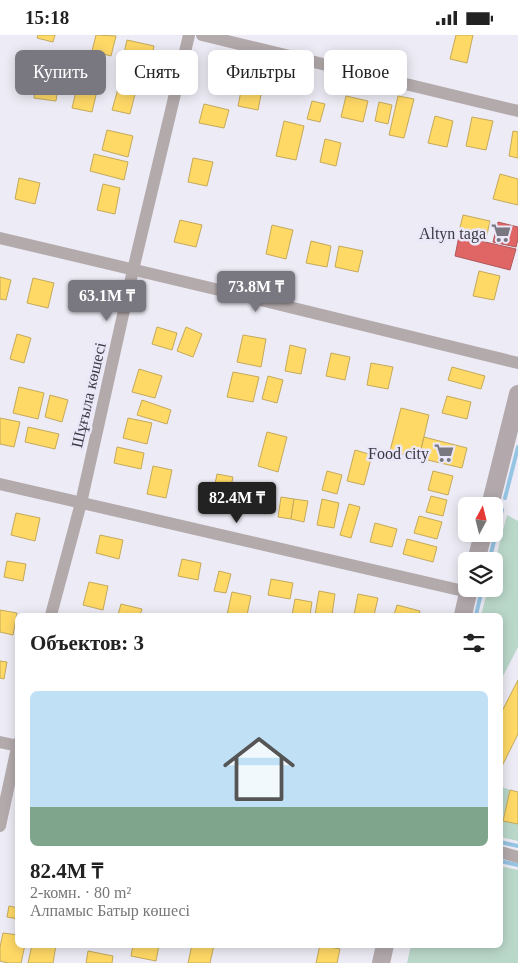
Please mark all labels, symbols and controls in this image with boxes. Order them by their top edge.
text: 15:18 [25,7,69,28]
chip: Купить [15,50,106,95]
chip: Снять [116,50,198,95]
chip: Фильтры [208,50,314,95]
chip: Новое [324,50,407,95]
supermarket icon: Altyn taga [490,222,512,244]
place label: Altyn taga [419,225,486,243]
pin: 73.8M ₸ [210,271,302,313]
text: 73.8M ₸ [228,278,284,295]
pin: 63.1M ₸ [61,279,153,322]
text: 63.1M ₸ [79,287,135,304]
street label: Шұғыла көшесі [68,340,110,450]
supermarket icon: Food city [433,442,455,464]
place label: Food city [368,445,429,463]
pin: 82.4M ₸ [191,481,283,524]
text: 82.4M ₸ [209,489,265,506]
north arrow [458,497,502,543]
map controls [458,497,503,597]
button: layers [458,552,503,597]
icon: filters [460,629,488,657]
text: Объектов: 3 [30,631,144,655]
icon: home [214,724,304,814]
text: 82.4M ₸ [30,859,103,883]
text: 2-комн. · 80 m² [30,884,131,901]
text: Алпамыс Батыр көшесі [30,902,190,919]

